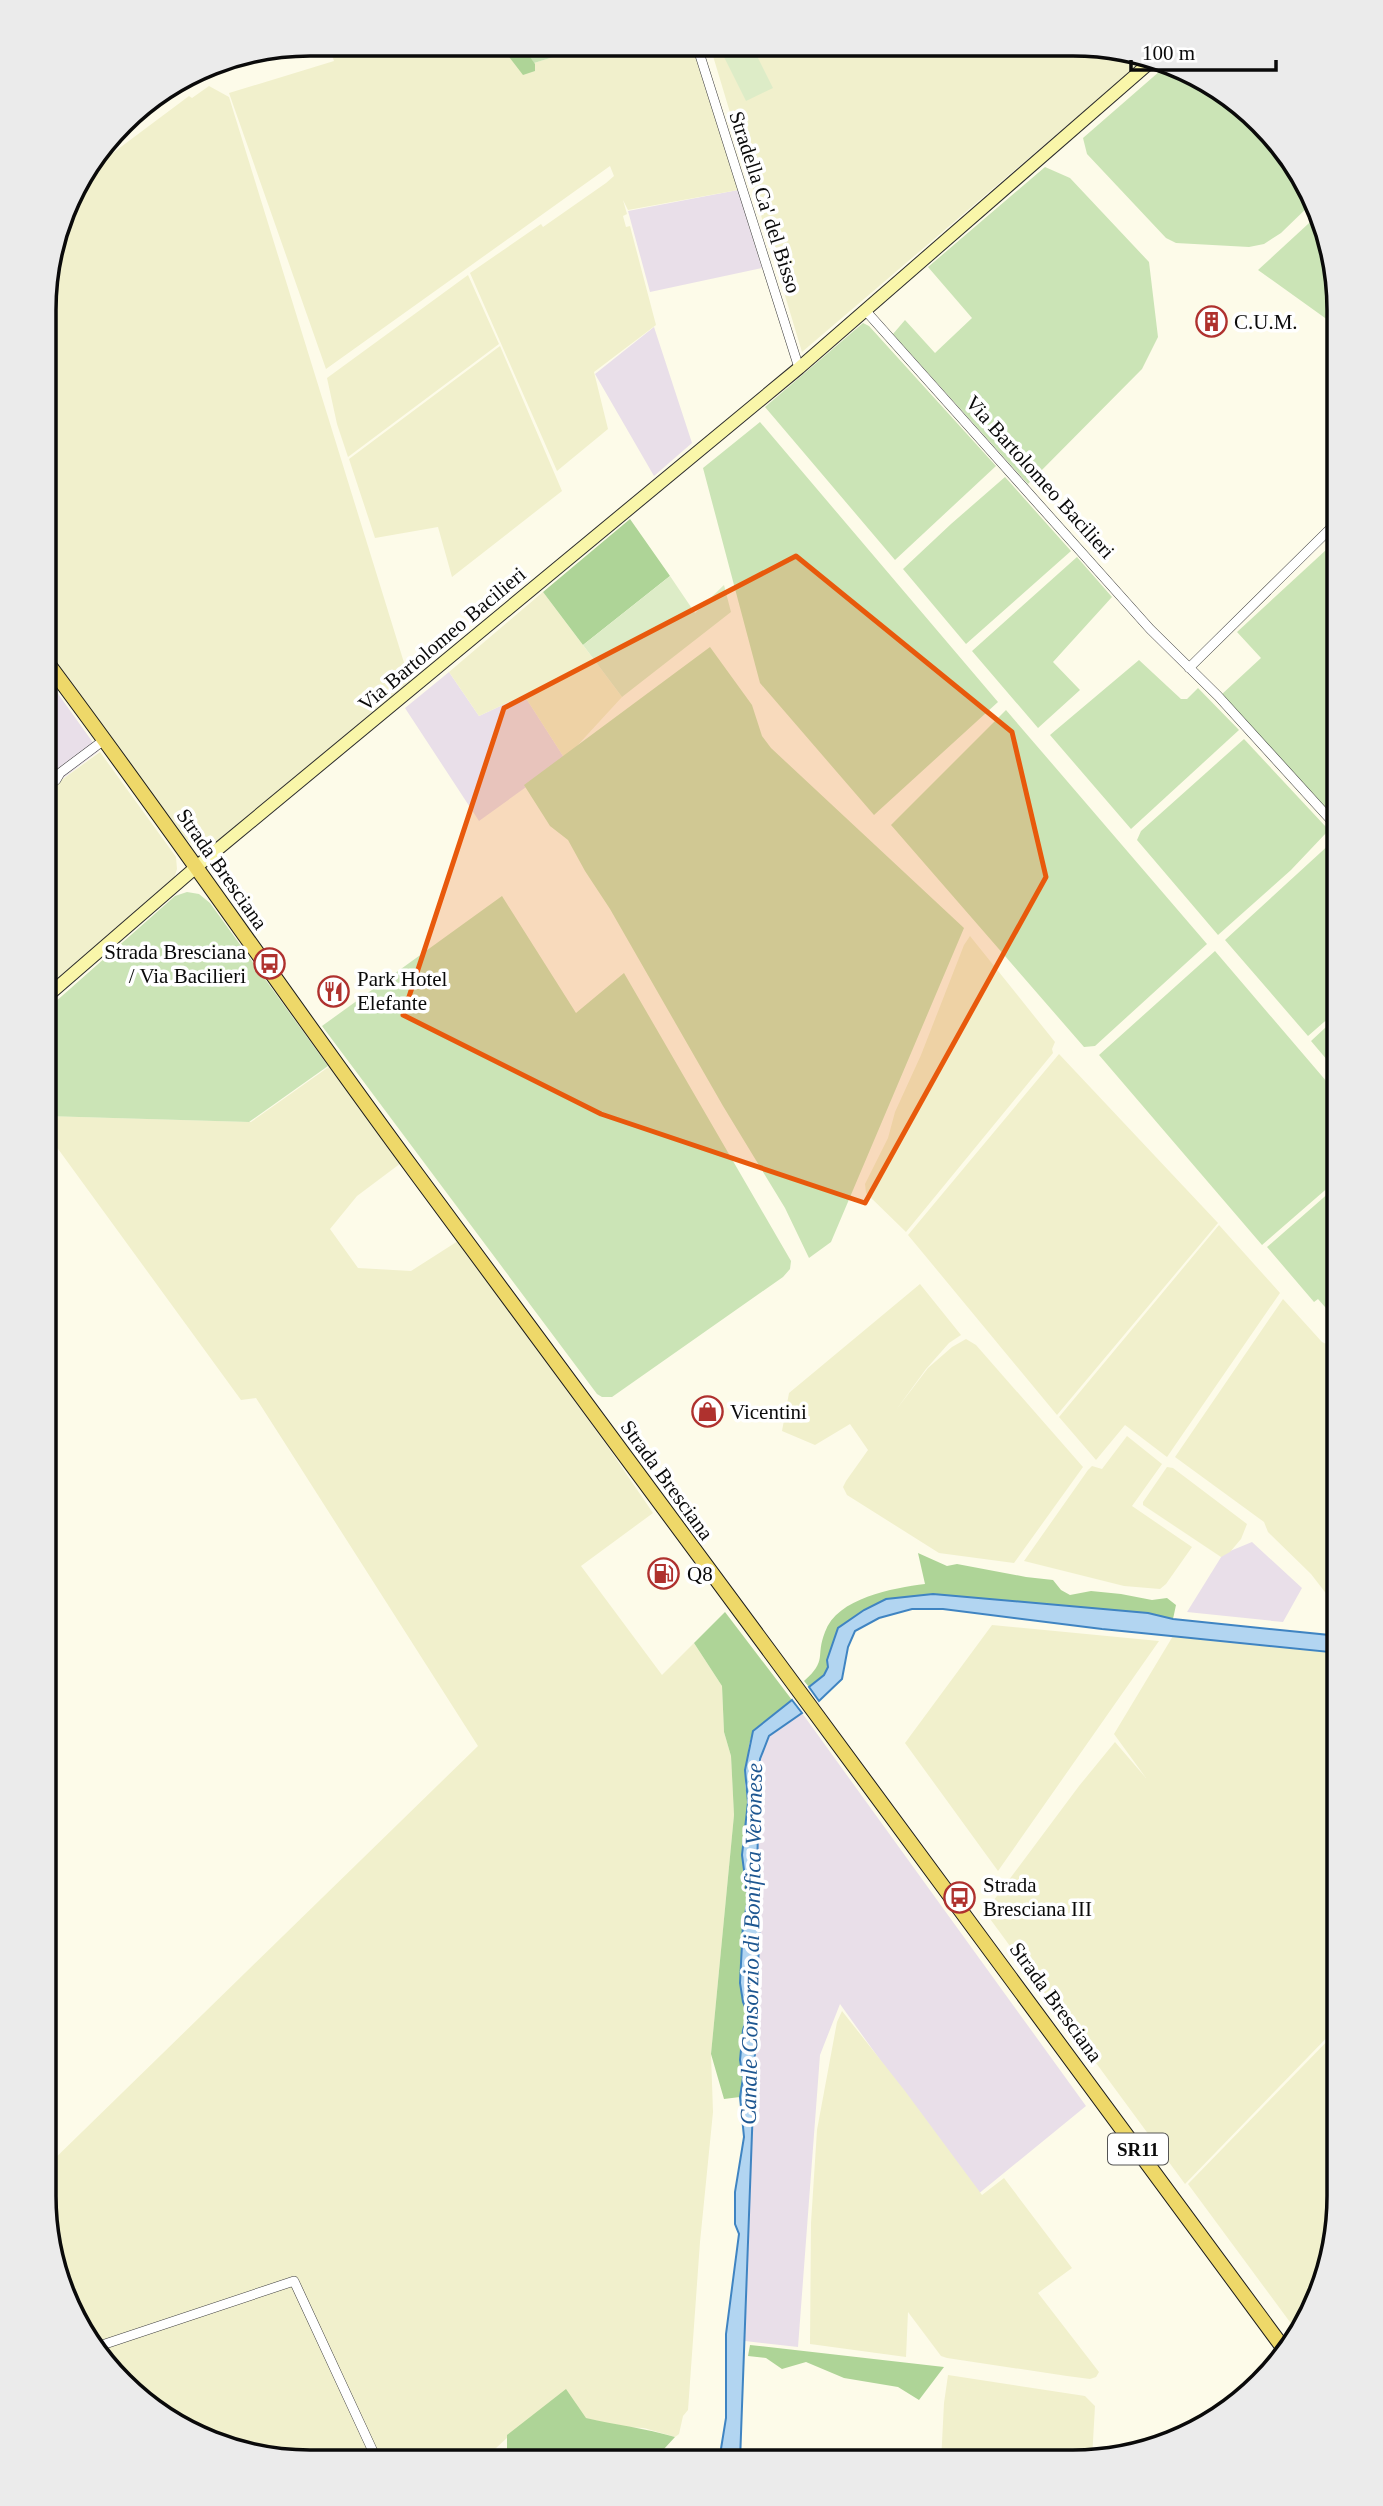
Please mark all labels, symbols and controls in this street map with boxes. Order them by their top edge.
scale bar [1131,28,1276,72]
text: 100 m [1142,41,1195,65]
street label: Stradella Ca' del Bisso [724,108,806,296]
building icon: C.U.M. [1194,305,1228,339]
place label: C.U.M. [1234,310,1298,334]
street label: Via Bartolomeo Bacilieri [960,391,1120,564]
street label: Via Bartolomeo Bacilieri [353,562,531,716]
street label: Strada Bresciana [172,804,273,934]
place label: Strada Bresciana / Via Bacilieri [104,940,247,988]
bus stop icon: Strada Bresciana / Via Bacilieri [252,947,286,981]
place label: Park Hotel Elefante [357,967,448,1015]
restaurant icon: Park Hotel Elefante [317,974,351,1008]
shop icon: Vicentini [690,1395,724,1429]
place label: Vicentini [730,1400,807,1424]
street label: Strada Bresciana [616,1416,719,1545]
fuel station icon: Q8 [647,1557,681,1591]
place label: Q8 [687,1562,713,1586]
water label: Canale Consorzio di Bonifica Veronese [736,1763,767,2125]
place label: Strada Bresciana III [983,1873,1092,1921]
bus stop icon: Strada Bresciana III [943,1880,977,1914]
street label: Strada Bresciana [1005,1938,1108,2067]
road number: SR11 [1108,2134,1168,2164]

